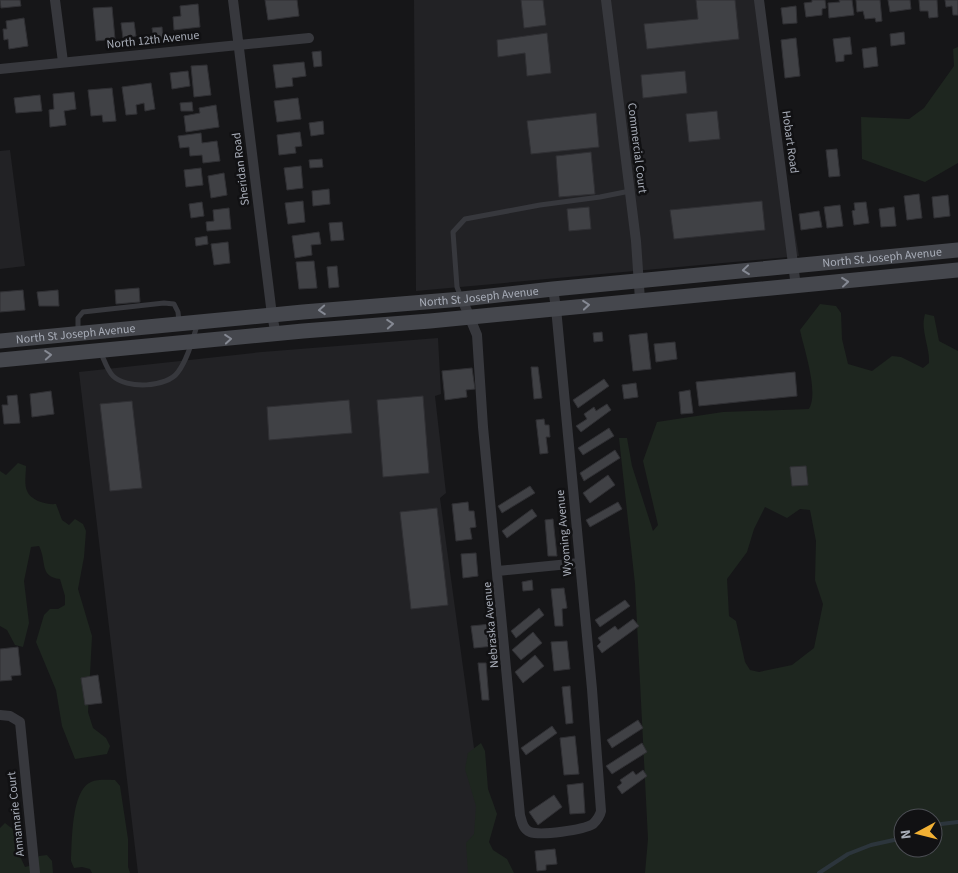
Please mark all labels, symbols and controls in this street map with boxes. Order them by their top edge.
street label: North 12th Avenue [106,27,200,53]
street label: Commercial Court [623,102,651,194]
street label: Hobart Road [777,110,803,174]
street label: Sheridan Road [228,132,254,206]
street label: North St Joseph Avenue [822,243,943,272]
one-way arrow [741,264,749,275]
one-way arrow [841,277,849,288]
street label: North St Joseph Avenue [419,282,540,311]
one-way arrow [582,300,590,311]
one-way arrow [318,304,326,315]
one-way arrow [386,319,394,330]
street label: North St Joseph Avenue [15,320,136,348]
one-way arrow [224,334,232,345]
one-way arrow [45,350,53,361]
street label: Wyoming Avenue [552,489,576,577]
street label: Nebraska Avenue [479,581,503,669]
street label: Annamarie Court [3,771,29,857]
north arrow [893,808,943,858]
text: N [896,829,917,840]

